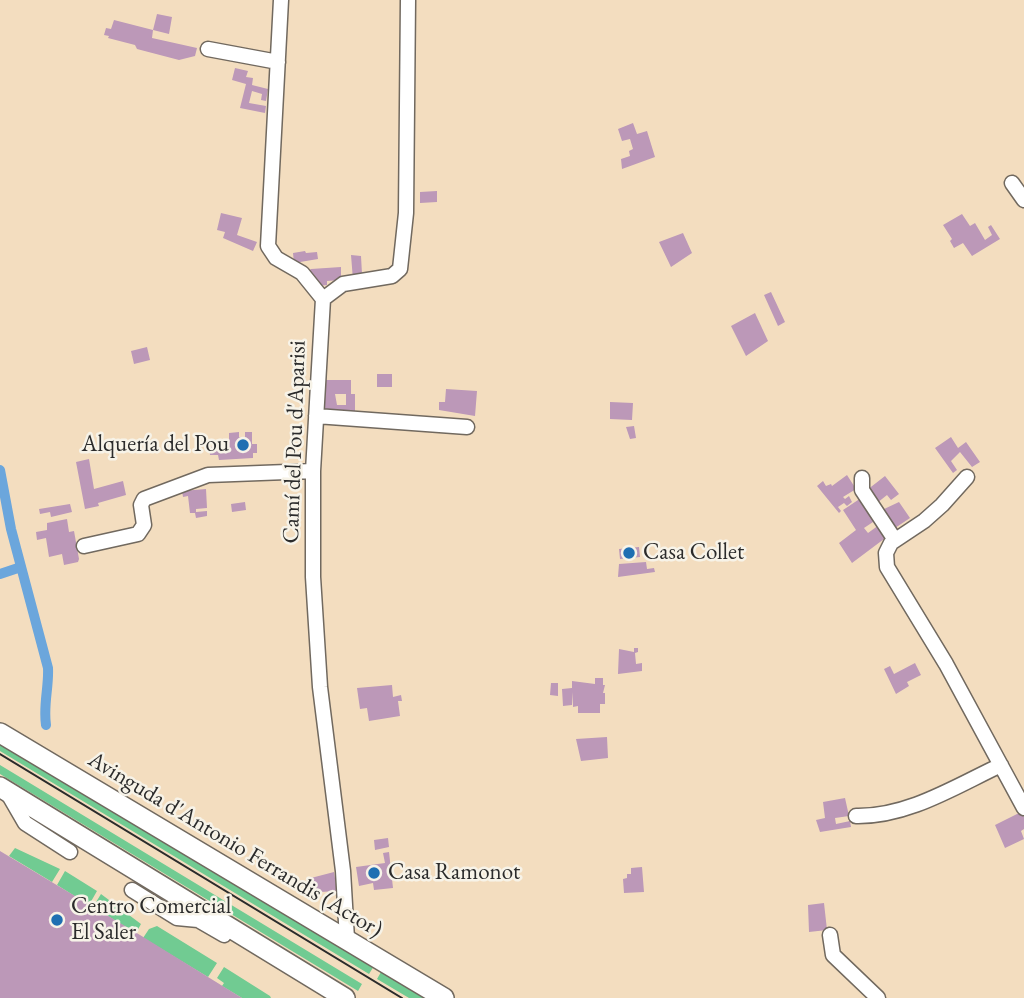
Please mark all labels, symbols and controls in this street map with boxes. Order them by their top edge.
street label: Camí del Pou d'Aparisi [278,340,312,544]
place label: Alquería del Pou [82,431,229,459]
marker: Alquería del Pou [235,437,251,453]
place label: Casa Collet [643,539,744,567]
marker: Casa Collet [621,545,637,561]
street label: Avinguda d'Antonio Ferrandis (Actor) [83,746,387,944]
place label: Casa Ramonot [388,859,520,887]
marker: Casa Ramonot [366,865,382,881]
place label: Centro Comercial El Saler [71,893,231,947]
marker: Centro Comercial El Saler [49,912,65,928]

